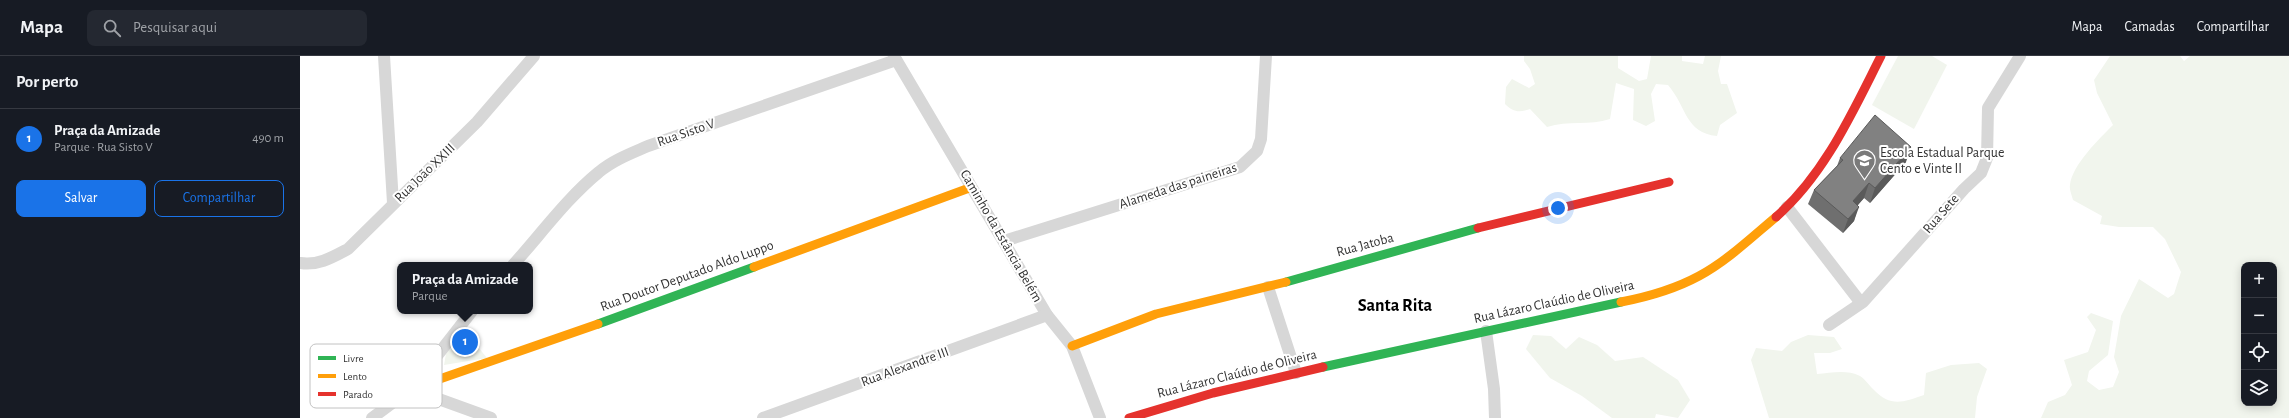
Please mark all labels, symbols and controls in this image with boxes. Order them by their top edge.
search box [87,10,367,46]
icon: search [101,17,123,39]
text: Mapa [20,18,63,37]
text: Pesquisar aqui [133,20,217,35]
text: Mapa [2072,20,2102,34]
text: Camadas [2124,20,2175,34]
text: Compartilhar [2197,20,2269,34]
text: Por perto [16,73,79,90]
street label: Rua Sisto V [655,117,717,149]
text: Praça da Amizade [54,123,160,138]
text: 1 [27,132,31,145]
text: 490 m [252,132,284,145]
text: Parque · Rua Sisto V [54,141,153,154]
street label: Rua João XXIII [392,141,458,205]
place label: Escola Estadual Parque Cento e Vinte II [1880,146,2004,176]
school or university icon: Escola Estadual Parque Cento e Vinte II [1851,148,1877,181]
street label: Alameda das paineiras [1117,160,1239,212]
street label: Caminho da Estância Belém [957,167,1045,305]
button: Salvar [16,180,146,217]
button: Compartilhar [154,180,284,217]
street label: Rua Sete [1920,192,1962,236]
your location [1548,198,1568,218]
street label: Rua Jatoba [1335,230,1396,259]
street label: Rua Doutor Deputado Aldo Luppo [598,238,776,314]
popup [397,262,533,314]
map controls [2241,262,2277,406]
button: + [2241,262,2277,298]
text: Praça da Amizade [412,272,518,287]
street label: Rua Lázaro Claúdio de Oliveira [1472,278,1636,326]
text: Parque [412,290,448,303]
district label: Santa Rita [1358,297,1432,315]
button: − [2241,298,2277,334]
pin: 1 [452,327,478,357]
button: locate [2241,334,2277,370]
legend [310,344,442,408]
street label: Rua Alexandre III [859,345,951,389]
street label: Rua Lázaro Claúdio de Oliveira [1156,347,1319,401]
text: Livre [343,353,364,364]
button: layers [2241,370,2277,406]
text: Lento [343,371,367,382]
text: Parado [343,389,373,400]

